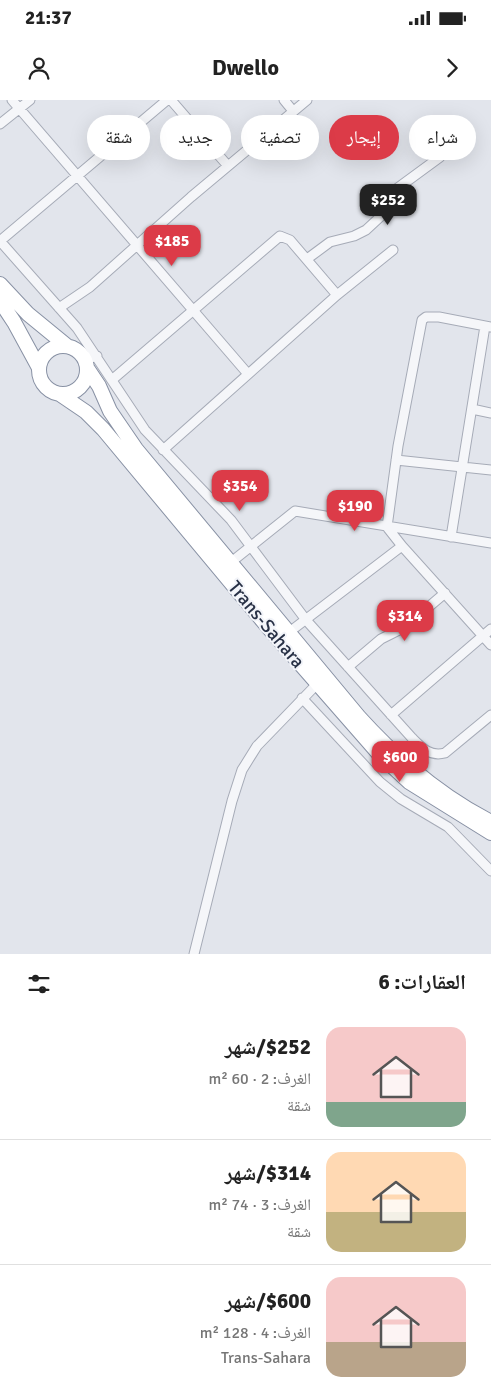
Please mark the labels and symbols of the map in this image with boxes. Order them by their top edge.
pin: $252 [358,184,418,226]
pin: $185 [142,224,202,267]
pin: $354 [210,470,270,512]
pin: $190 [325,490,385,532]
street label: Trans-Sahara [223,576,310,673]
pin: $314 [375,600,435,642]
pin: $600 [370,740,430,783]

